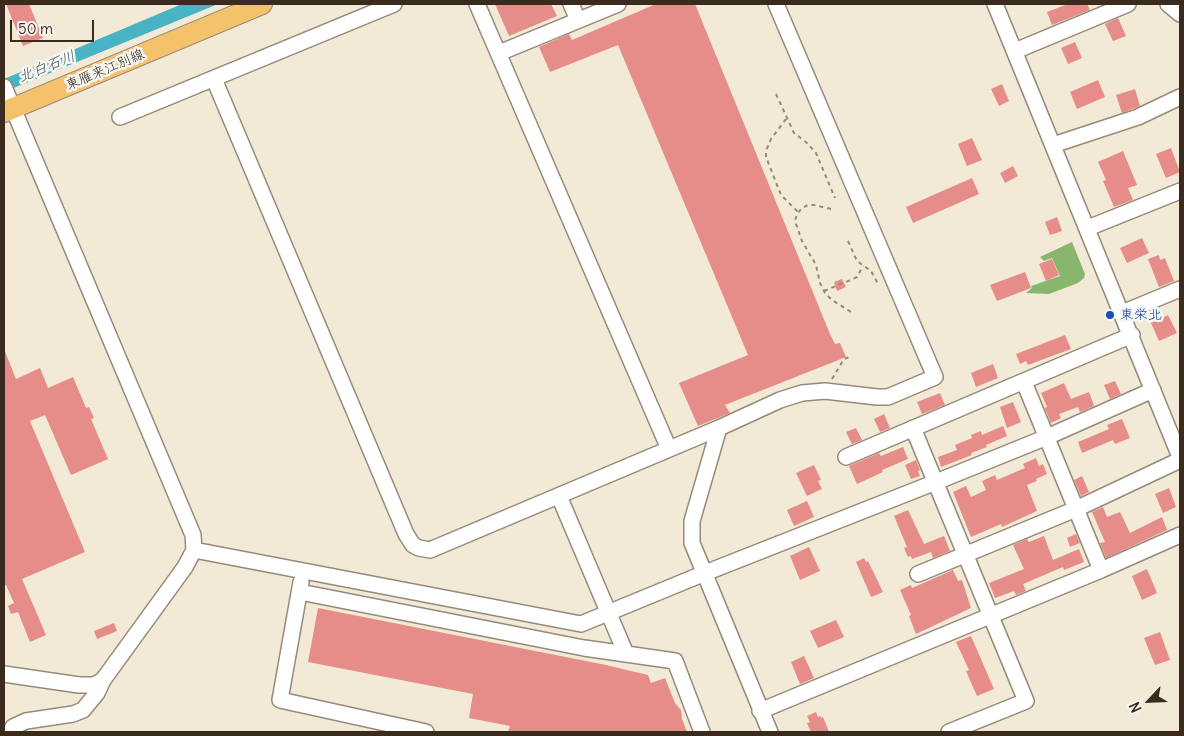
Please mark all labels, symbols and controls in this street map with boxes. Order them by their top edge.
scale bar [12,10,96,42]
text: 50 m [18,19,53,38]
street label: 東雁来江別線 [63,46,147,94]
water label: 北白石川 [16,47,78,87]
place label: 東栄北 [1120,307,1162,323]
marker: 東栄北 [1104,309,1116,321]
north arrow [1124,676,1174,726]
text: N [1125,699,1146,716]

